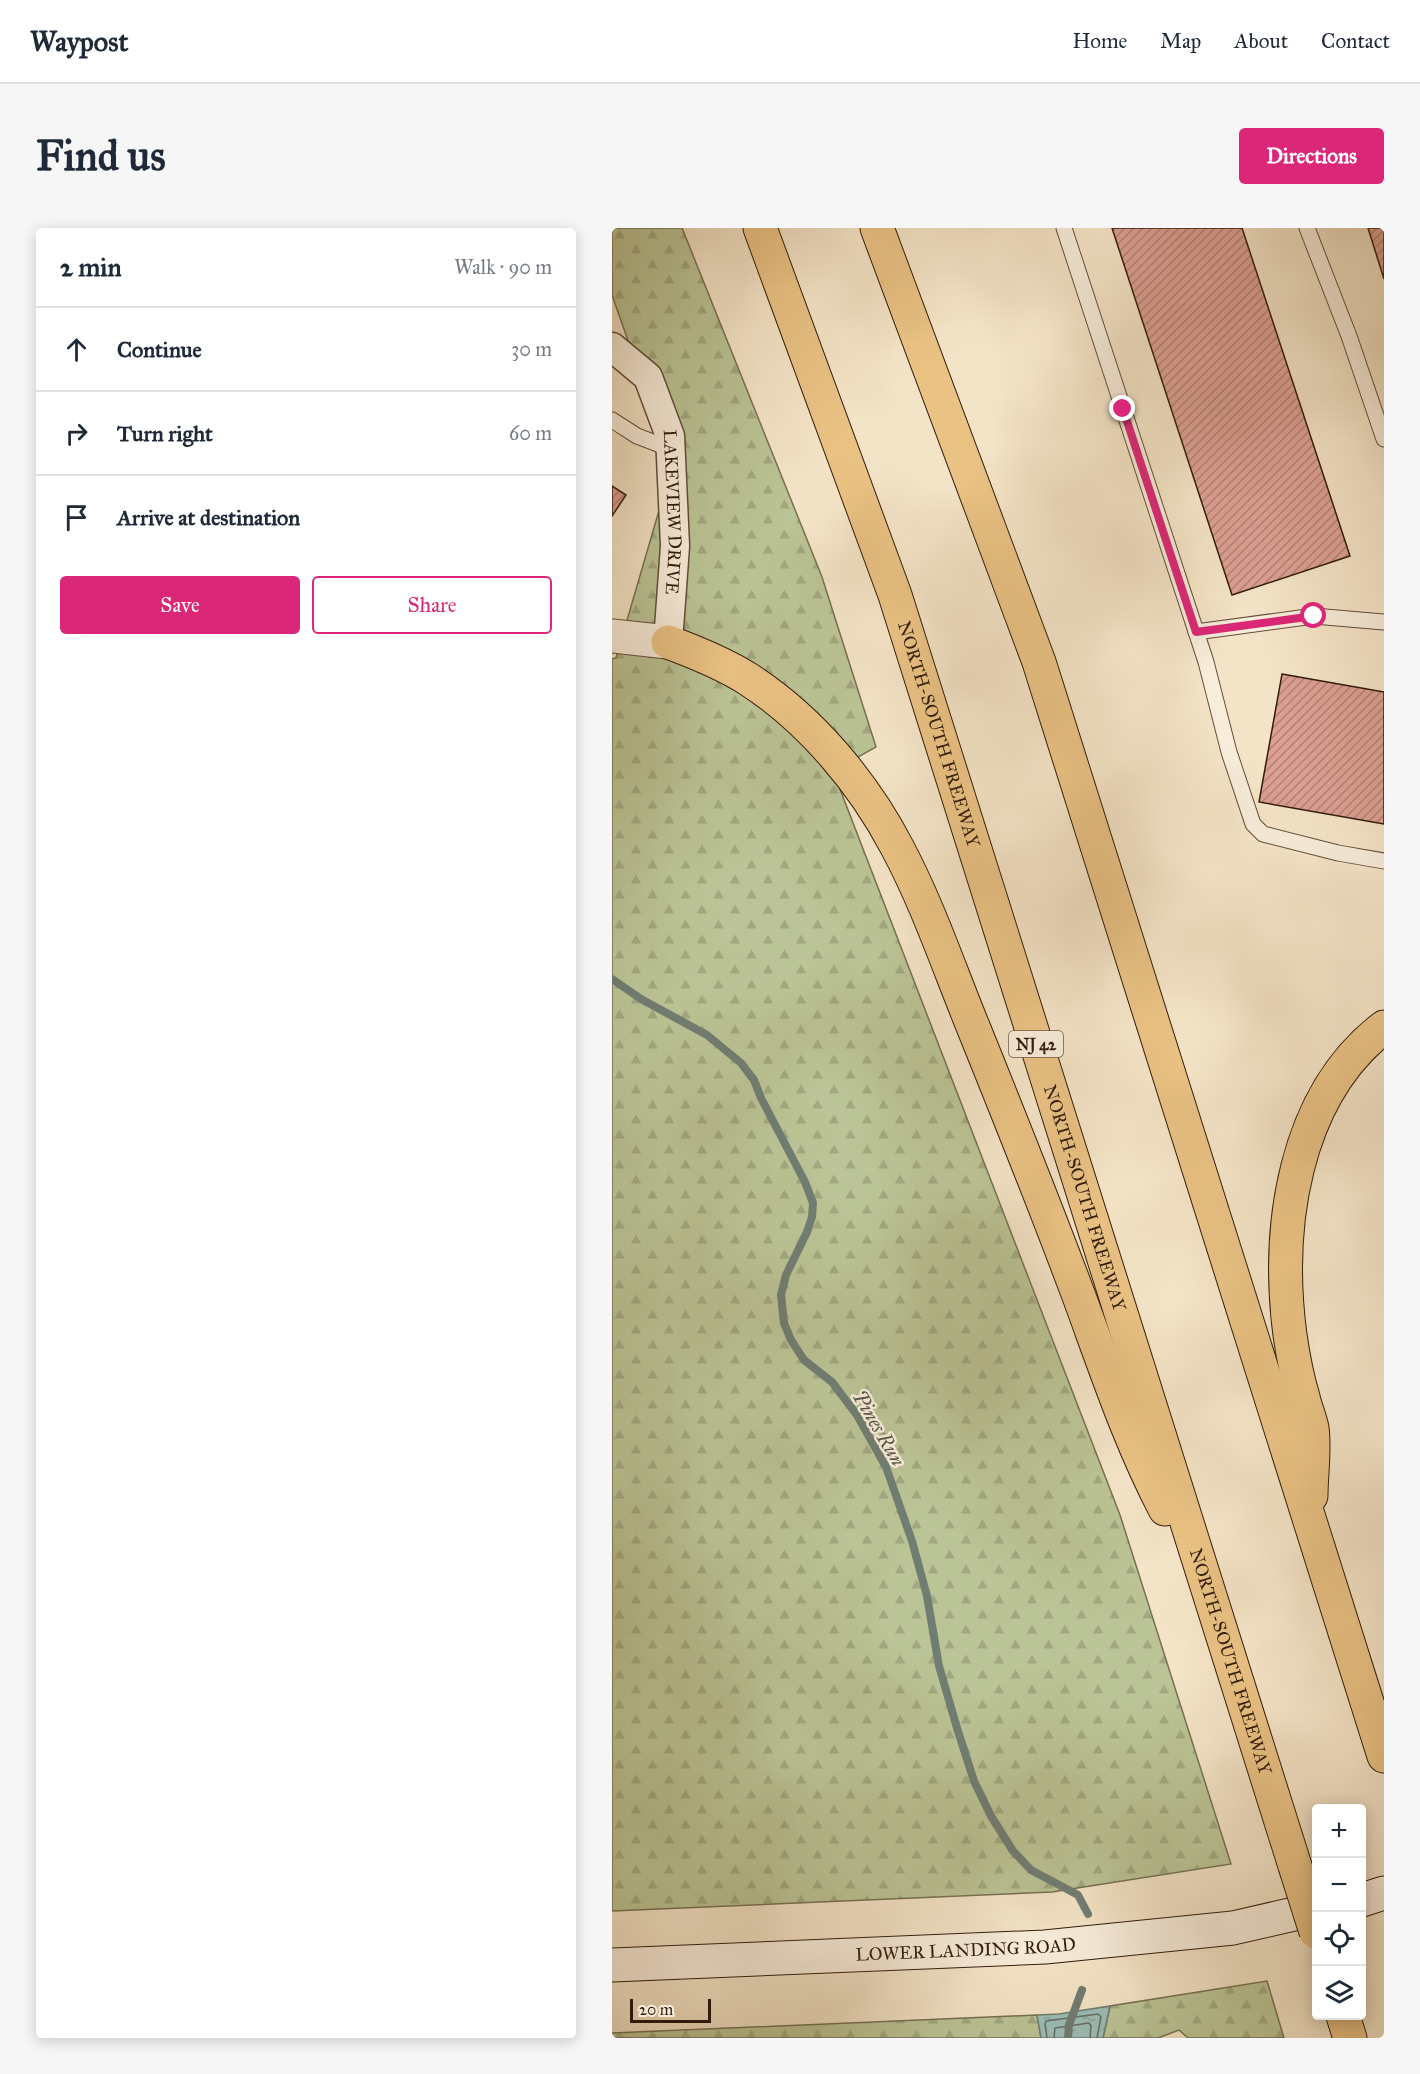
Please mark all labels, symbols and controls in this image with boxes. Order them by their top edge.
text: Waypost [30,24,128,59]
text: Home [1072,28,1127,54]
text: Map [1160,28,1201,54]
text: About [1234,28,1288,54]
text: Contact [1321,28,1390,54]
button: Directions [1239,128,1384,184]
text: Find us [36,130,166,182]
text: 2 min [60,251,121,283]
text: Walk · 90 m [454,255,552,279]
icon: ahead [60,333,93,366]
text: Continue [117,336,202,363]
text: 30 m [511,337,552,361]
route end [1109,395,1135,421]
icon: right [60,417,93,450]
text: Turn right [117,420,213,447]
text: 60 m [509,421,552,445]
street label: LAKEVIEW DRIVE [659,429,686,595]
icon: arrive [60,501,93,534]
text: Arrive at destination [117,504,300,531]
button: Save [60,576,300,634]
button: Share [312,576,552,634]
route start [1300,602,1326,628]
street label: NORTH-SOUTH FREEWAY [893,618,985,851]
road number: NJ 42 [1009,1031,1063,1057]
street label: NORTH-SOUTH FREEWAY [1039,1082,1131,1314]
water label: Pines Run [848,1386,911,1471]
street label: NORTH-SOUTH FREEWAY [1185,1546,1277,1778]
map controls [1312,1804,1366,2020]
button: + [1312,1804,1366,1858]
button: − [1312,1858,1366,1912]
button: locate [1312,1912,1366,1966]
street label: LOWER LANDING ROAD [855,1933,1077,1966]
button: layers [1312,1966,1366,2020]
scale bar [630,1996,711,2024]
text: 20 m [639,2000,673,2019]

